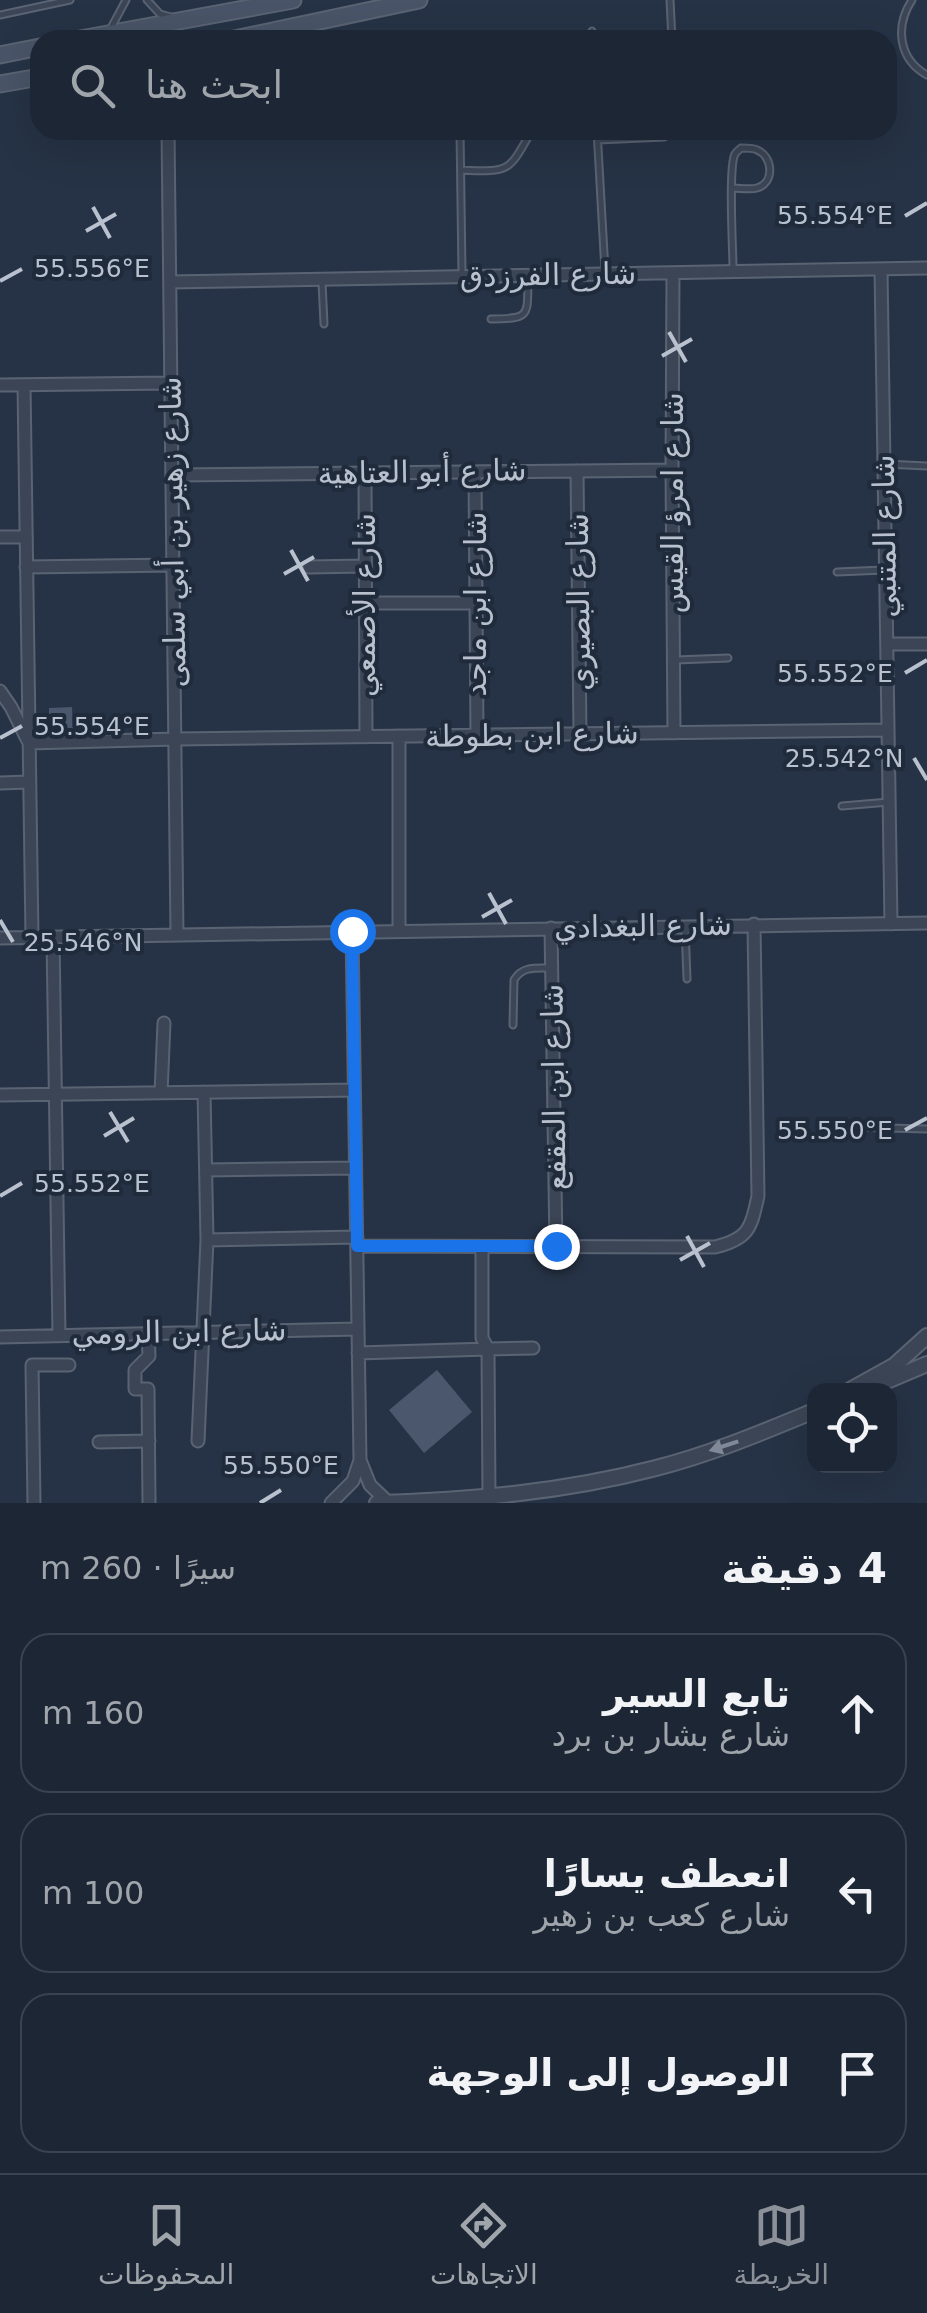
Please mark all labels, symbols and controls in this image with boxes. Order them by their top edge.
search box [30,30,897,140]
icon: search [65,58,120,113]
text: ابحث هنا [145,63,283,107]
text: 55.554°E [777,201,893,230]
text: 55.556°E [34,254,150,283]
street label: شارع الفرزدق [459,255,637,294]
street label: شارع زهير بن أبي سلمى [149,376,194,688]
street label: شارع امرؤ القيس [655,392,691,614]
street label: شارع أبو العتاهية [317,449,527,491]
street label: شارع المتنبي [866,454,904,618]
street label: شارع ابن ماجد [458,512,493,696]
street label: شارع الأصمعي [345,513,383,697]
street label: شارع البصيري [559,513,598,691]
text: 55.552°E [777,659,893,688]
text: 55.554°E [34,712,150,741]
street label: شارع ابن بطوطة [425,715,639,754]
text: 25.542°N [785,744,903,773]
street label: شارع البغدادي [554,906,732,945]
route start [330,909,376,955]
text: 25.546°N [24,928,142,957]
street label: شارع ابن المقفع [534,983,574,1191]
text: 55.550°E [777,1116,893,1145]
text: 55.552°E [34,1169,150,1198]
route end [534,1224,580,1270]
street label: شارع ابن الرومي [71,1312,287,1352]
map controls [807,1383,897,1473]
button: locate [807,1383,897,1473]
one-way arrow [708,1440,738,1455]
text: 55.550°E [223,1451,339,1480]
text: 4 دقيقة [721,1544,887,1593]
text: سيرًا · 260 m [40,1549,236,1587]
text: تابع السير [603,1672,790,1716]
icon: ahead [830,1686,885,1741]
text: 160 m [42,1694,144,1732]
text: شارع بشار بن برد [552,1716,790,1754]
text: انعطف يسارًا [544,1852,790,1896]
icon: left [830,1866,885,1921]
text: 100 m [42,1874,144,1912]
text: شارع كعب بن زهير [533,1896,790,1934]
icon: arrive [830,2046,885,2101]
text: الوصول إلى الوجهة [427,2051,790,2095]
tab: المحفوظات [98,2198,234,2291]
tab: الاتجاهات [430,2198,538,2291]
tab: الخريطة [734,2198,829,2291]

